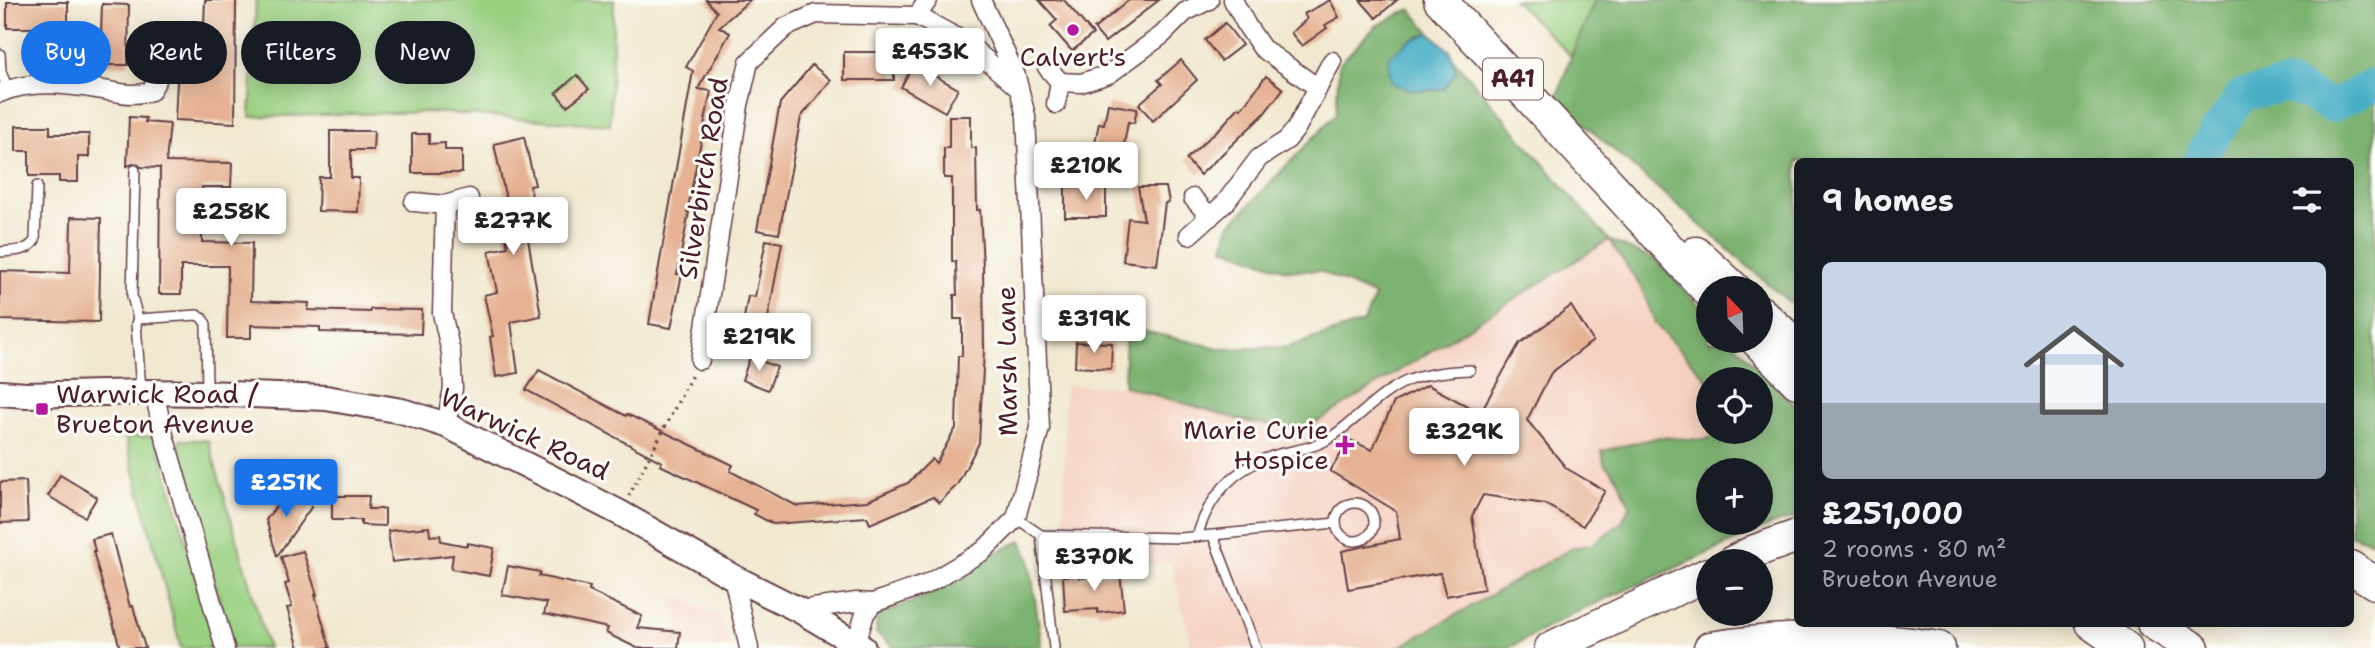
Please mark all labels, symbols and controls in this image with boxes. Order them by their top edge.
chip: Buy [21,21,111,84]
chip: Rent [125,21,227,84]
chip: Filters [241,21,361,84]
chip: New [375,21,475,84]
marker: Calvert's [1065,22,1081,38]
pin: £453K [881,28,979,88]
text: £453K [892,36,968,66]
place label: Calvert's [1020,39,1126,74]
road number: A41 [1483,58,1543,100]
street label: Silverbirch Road [669,74,736,281]
pin: £210K [1037,142,1135,202]
text: £210K [1050,150,1122,180]
text: 9 homes [1822,180,1954,221]
icon: filters [2288,181,2326,219]
pin: £258K [182,188,280,248]
text: £258K [192,196,270,226]
pin: £277K [464,198,562,257]
text: £277K [474,205,552,235]
north arrow [1696,276,1773,354]
map controls [1696,276,1773,626]
street label: Marsh Lane [988,286,1025,436]
pin: £319K [1045,296,1143,355]
text: £319K [1058,303,1130,333]
icon: home [2011,307,2137,433]
pin: £219K [710,314,808,373]
text: £219K [723,321,795,351]
button: locate [1696,367,1773,444]
place label: Warwick Road / Brueton Avenue [56,376,259,441]
street label: Warwick Road [435,379,615,488]
marker: Warwick Road / Brueton Avenue [34,401,50,417]
pin: £329K [1415,408,1513,468]
place label: Marie Curie Hospice [1183,412,1329,477]
text: £329K [1425,416,1503,446]
marker: Marie Curie Hospice [1335,435,1355,455]
button: + [1696,458,1773,535]
pin: £251K [237,460,335,519]
text: £251K [250,467,322,497]
text: £251,000 [1822,493,1963,534]
pin: £370K [1045,534,1143,593]
text: 2 rooms · 80 m² [1822,534,2007,564]
text: £370K [1055,541,1133,571]
button: − [1696,549,1773,626]
text: Brueton Avenue [1822,564,1998,594]

